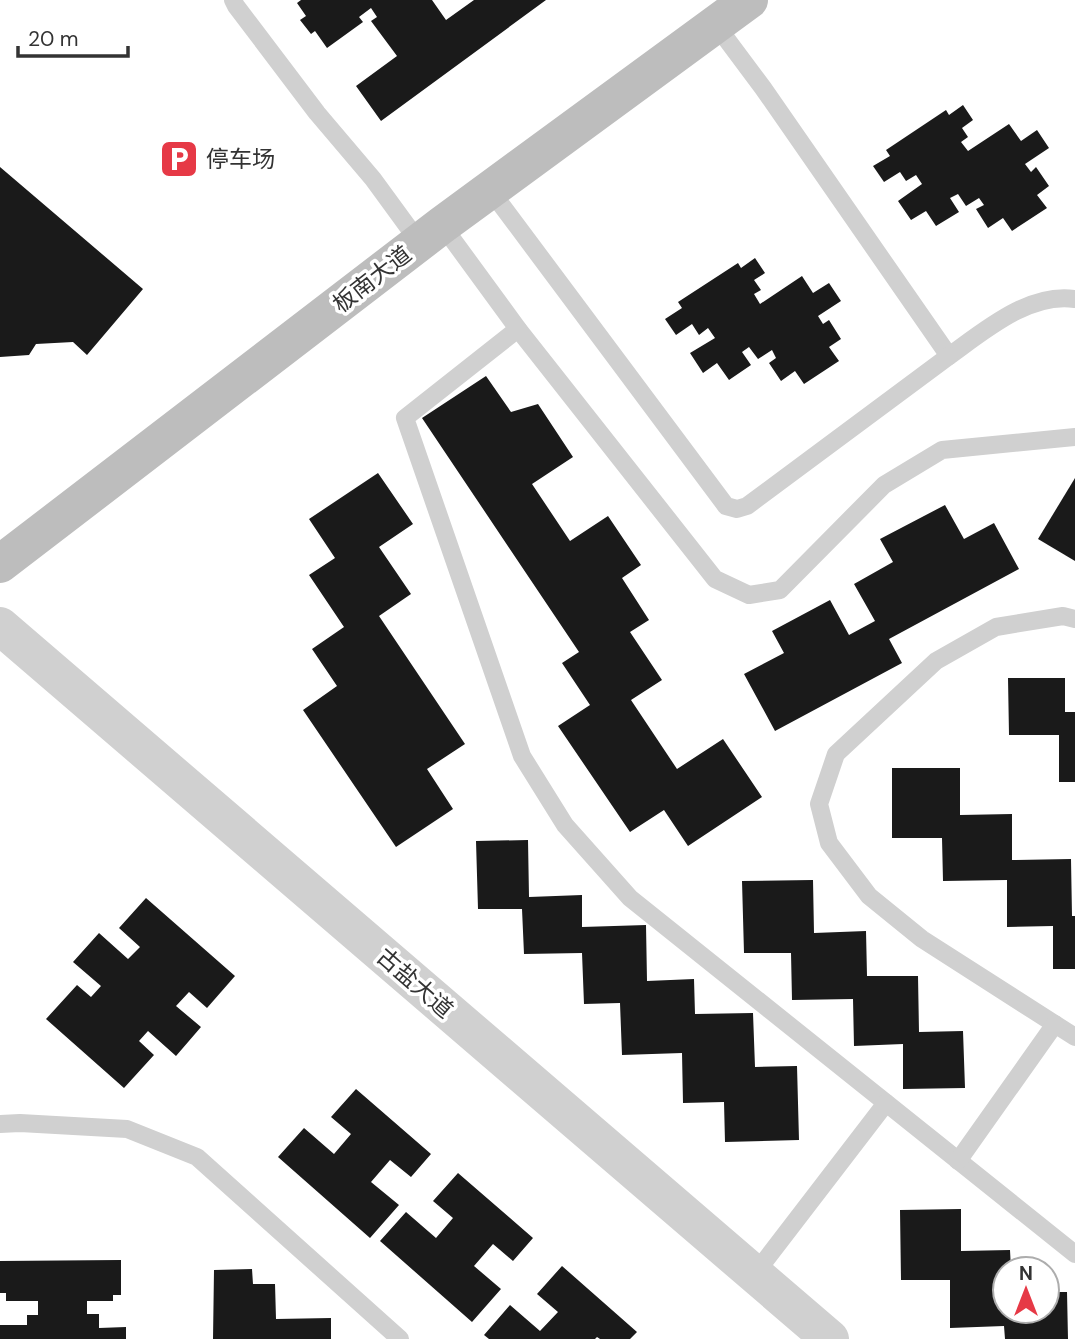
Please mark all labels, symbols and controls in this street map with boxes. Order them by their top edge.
scale bar [18,14,128,58]
text: 20 m [28,25,79,53]
parking icon: 停车场 [158,138,200,180]
place label: 停车场 [206,144,275,174]
street label: 板南大道 [327,239,417,319]
street label: 古盐大道 [370,942,460,1024]
north arrow [991,1255,1061,1325]
text: N [1019,1261,1033,1286]

